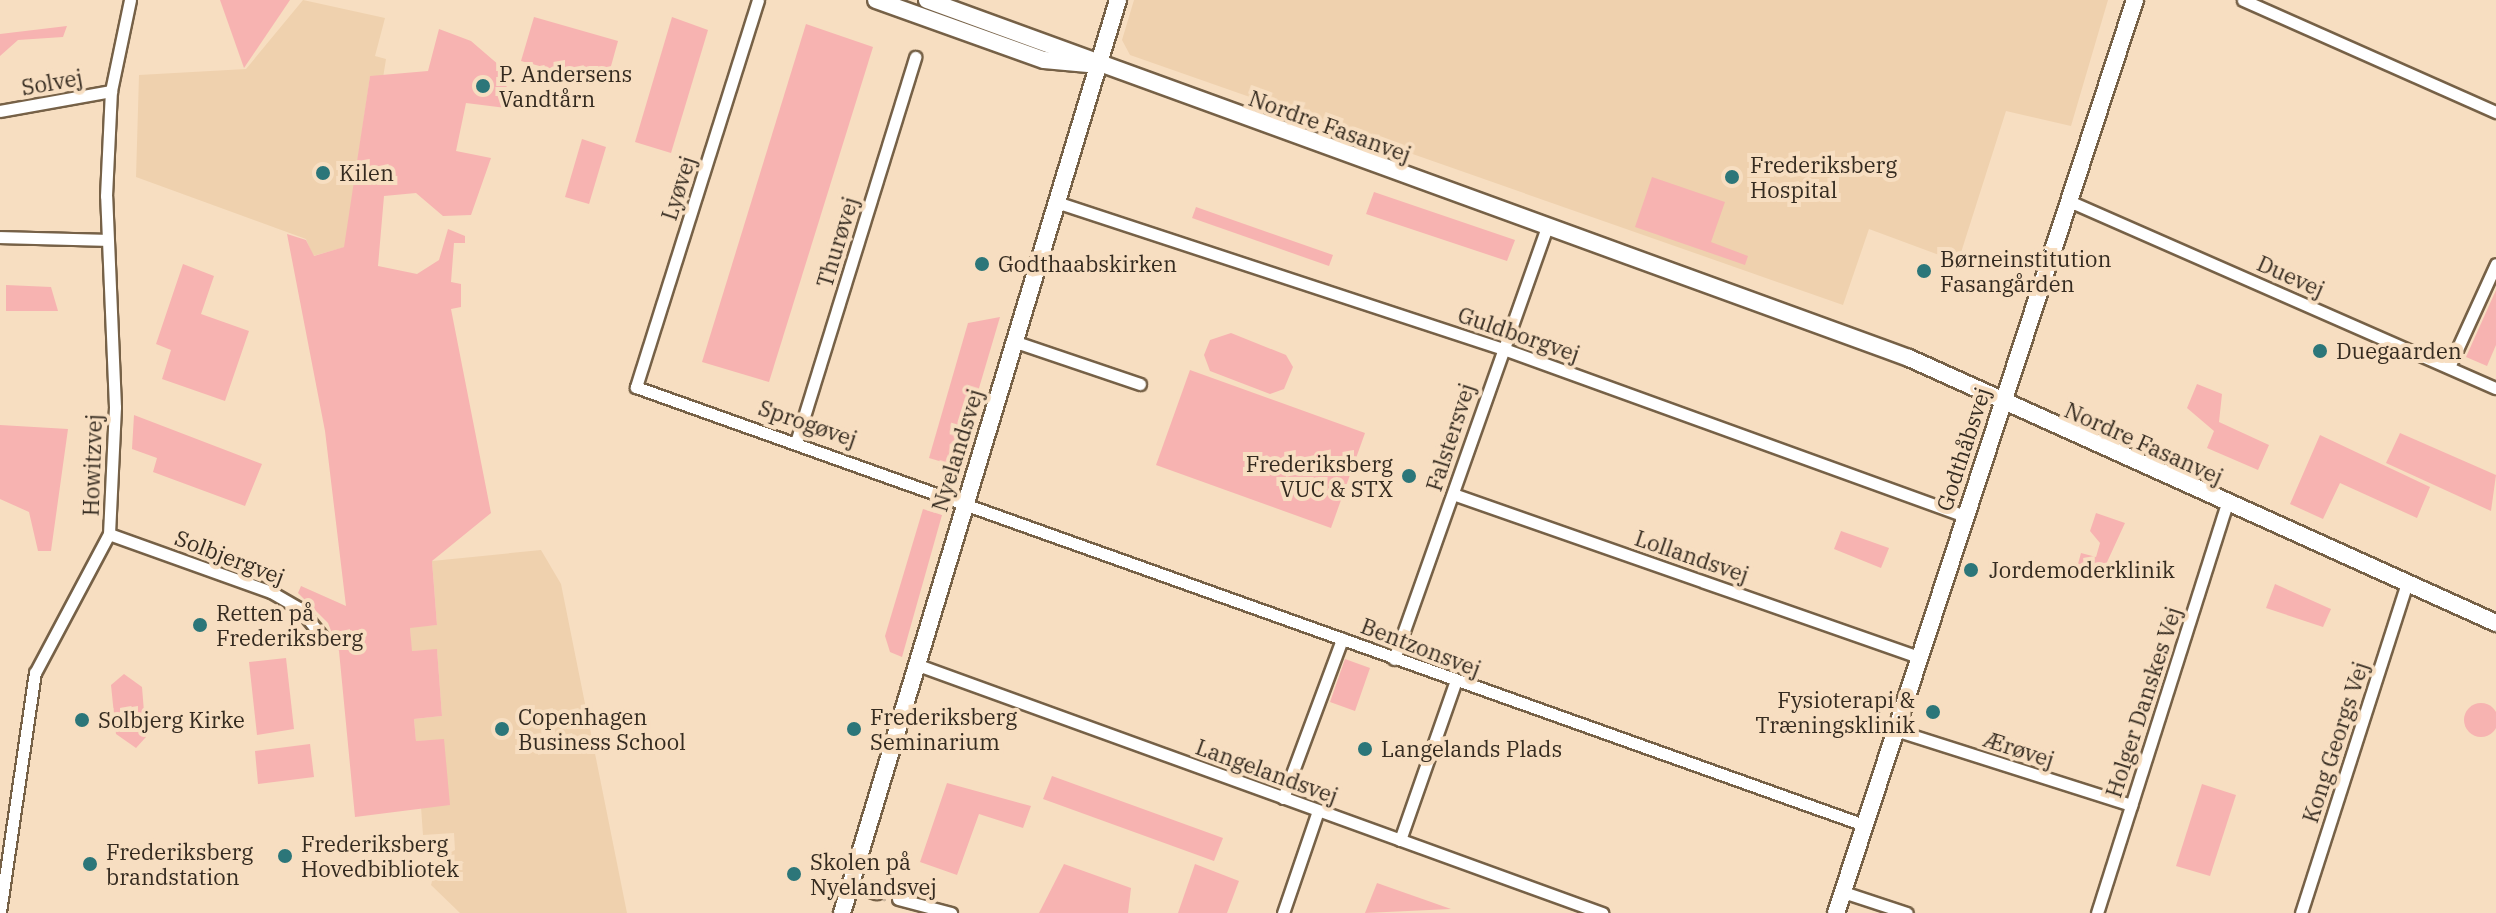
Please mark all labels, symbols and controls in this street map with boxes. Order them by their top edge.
place label: P. Andersens Vandtårn [499,60,632,112]
street label: Solvej [19,64,85,100]
marker: P. Andersens Vandtårn [474,77,492,95]
street label: Nordre Fasanvej [1245,84,1415,168]
place label: Frederiksberg Hospital [1750,151,1897,202]
street label: Lyøvej [655,152,701,224]
place label: Kilen [339,160,394,186]
marker: Kilen [314,164,332,182]
marker: Frederiksberg Hospital [1721,166,1743,188]
street label: Thurøvej [811,193,863,291]
place label: Børneinstitution Fasangården [1940,245,2112,296]
street label: Duevej [2253,250,2329,302]
place label: Godthaabskirken [998,251,1177,277]
marker: Godthaabskirken [973,255,991,273]
marker: Børneinstitution Fasangården [1915,262,1933,280]
street label: Guldborgvej [1455,301,1583,367]
place label: Duegaarden [2336,338,2462,364]
marker: Duegaarden [2311,342,2329,360]
street label: Falstersvej [1420,380,1480,494]
street label: Godthåbsvej [1931,384,1995,514]
street label: Nyelandsvej [926,385,988,515]
street label: Sprogøvej [755,394,861,452]
street label: Nordre Fasanvej [2061,396,2227,490]
street label: Howitzvej [77,413,107,517]
place label: Frederiksberg VUC & STX [1246,450,1393,502]
marker: Frederiksberg VUC & STX [1400,467,1418,485]
street label: Solbjergvej [171,524,289,590]
street label: Lollandsvej [1632,524,1752,588]
place label: Jordemoderklinik [1989,557,2175,583]
marker: Jordemoderklinik [1960,559,1982,581]
place label: Retten på Frederiksberg [216,599,363,650]
street label: Holger Danskes Vej [2100,603,2186,801]
street label: Bentzonsvej [1357,612,1485,682]
marker: Retten på Frederiksberg [191,616,209,634]
street label: Kong Georgs Vej [2296,658,2374,826]
place label: Fysioterapi & Træningsklinik [1755,686,1915,738]
marker: Fysioterapi & Træningsklinik [1922,701,1944,723]
place label: Copenhagen Business School [518,703,686,754]
place label: Frederiksberg Seminarium [870,703,1017,754]
place label: Solbjerg Kirke [98,707,245,733]
marker: Solbjerg Kirke [73,711,91,729]
marker: Copenhagen Business School [493,720,511,738]
marker: Frederiksberg Seminarium [845,720,863,738]
street label: Ærøvej [1980,725,2058,773]
street label: Langelandsvej [1192,733,1342,809]
place label: Langelands Plads [1381,736,1562,762]
marker: Langelands Plads [1356,740,1374,758]
place label: Frederiksberg Hovedbibliotek [301,830,459,882]
place label: Frederiksberg brandstation [106,838,253,890]
marker: Frederiksberg Hovedbibliotek [276,847,294,865]
place label: Skolen på Nyelandsvej [810,848,937,900]
marker: Frederiksberg brandstation [81,855,99,873]
marker: Skolen på Nyelandsvej [785,865,803,883]

